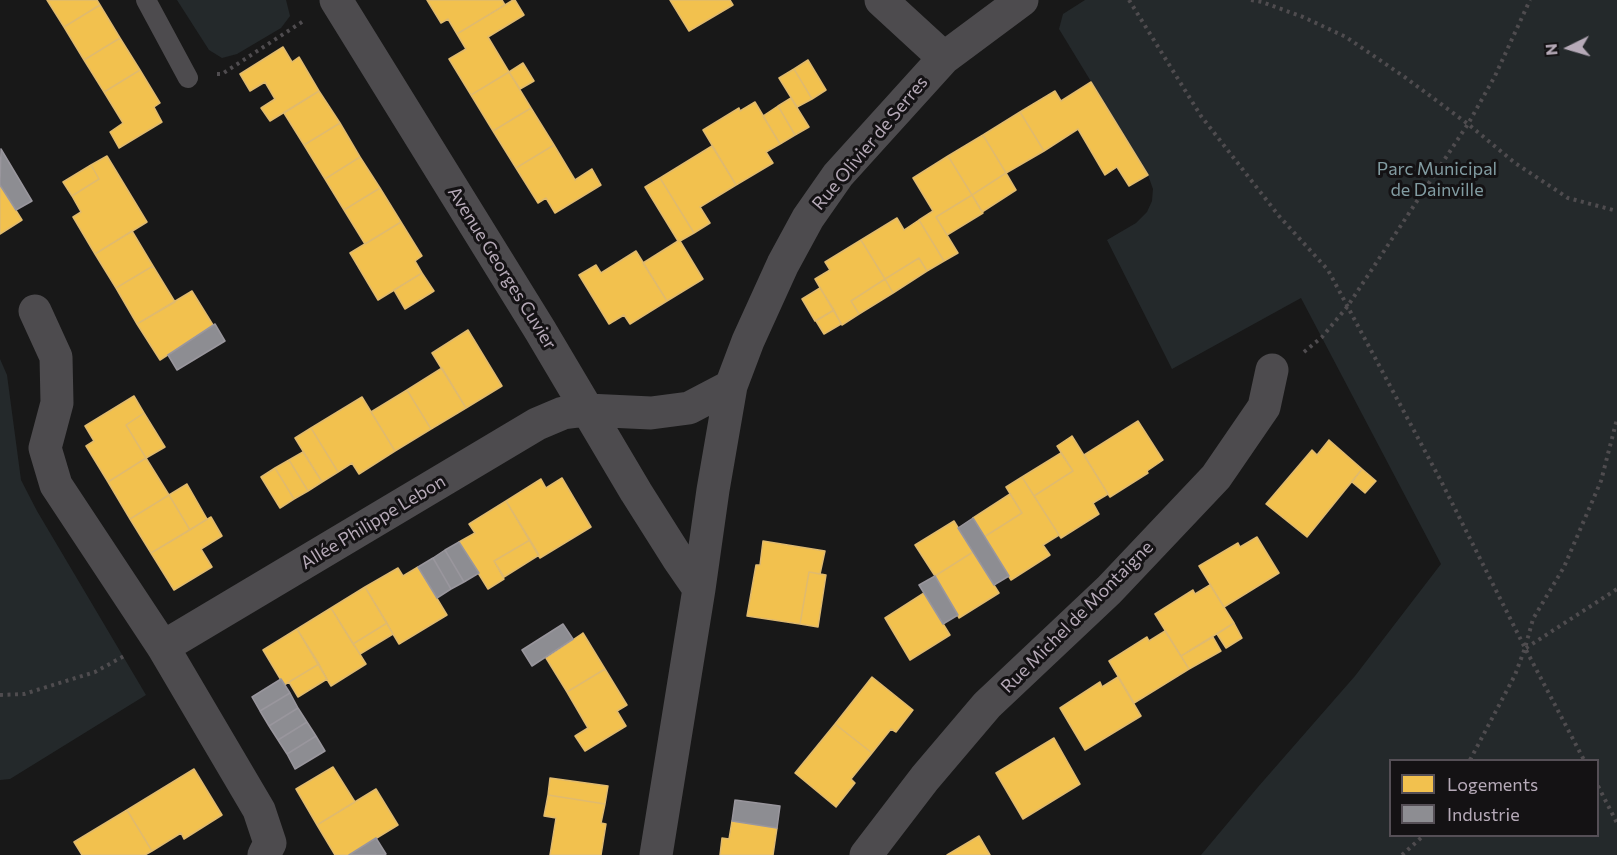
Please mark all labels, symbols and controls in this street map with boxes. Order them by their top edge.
north arrow [1539,18,1599,78]
text: N [1541,43,1561,56]
street label: Rue Olivier de Serres [808,72,932,214]
park label: Parc Municipal de Dainville [1377,158,1497,201]
street label: Avenue Georges Cuvier [443,183,561,353]
street label: Allée Philippe Lebon [297,470,449,574]
street label: Rue Michel de Montaigne [996,536,1158,698]
legend [1389,759,1599,837]
text: Logements [1447,773,1538,795]
text: Industrie [1447,803,1520,825]

